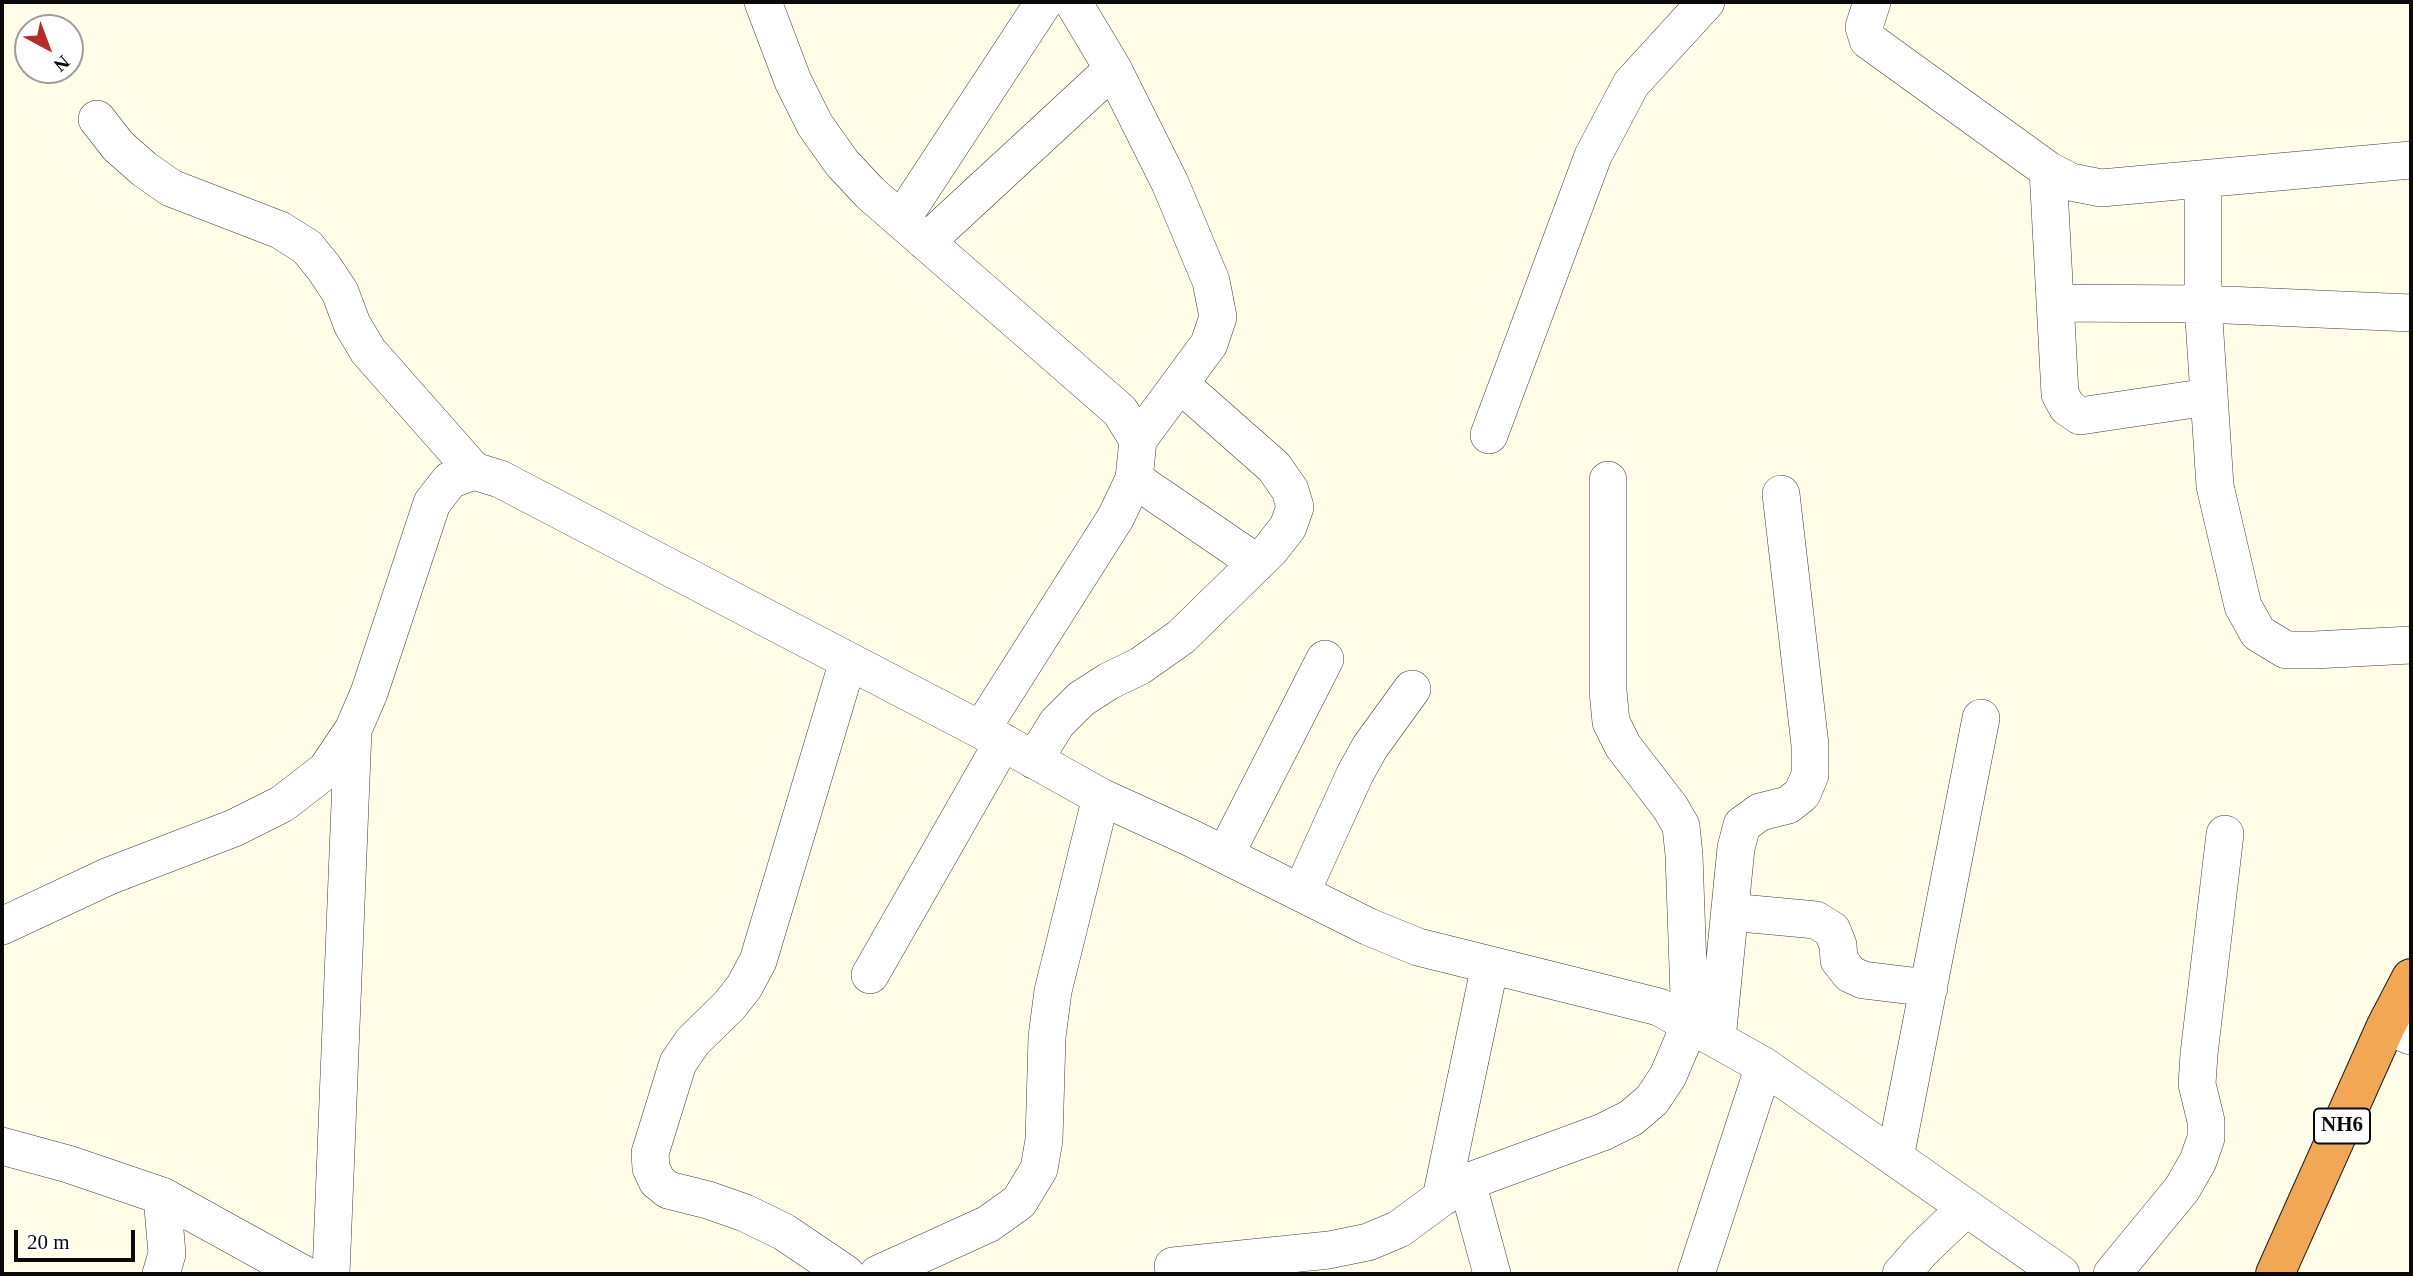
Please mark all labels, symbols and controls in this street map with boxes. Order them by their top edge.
north arrow [14,14,84,84]
text: N [50,51,74,76]
road number: NH6 [2314,1108,2370,1144]
scale bar [18,1216,138,1260]
text: 20 m [27,1230,70,1254]

